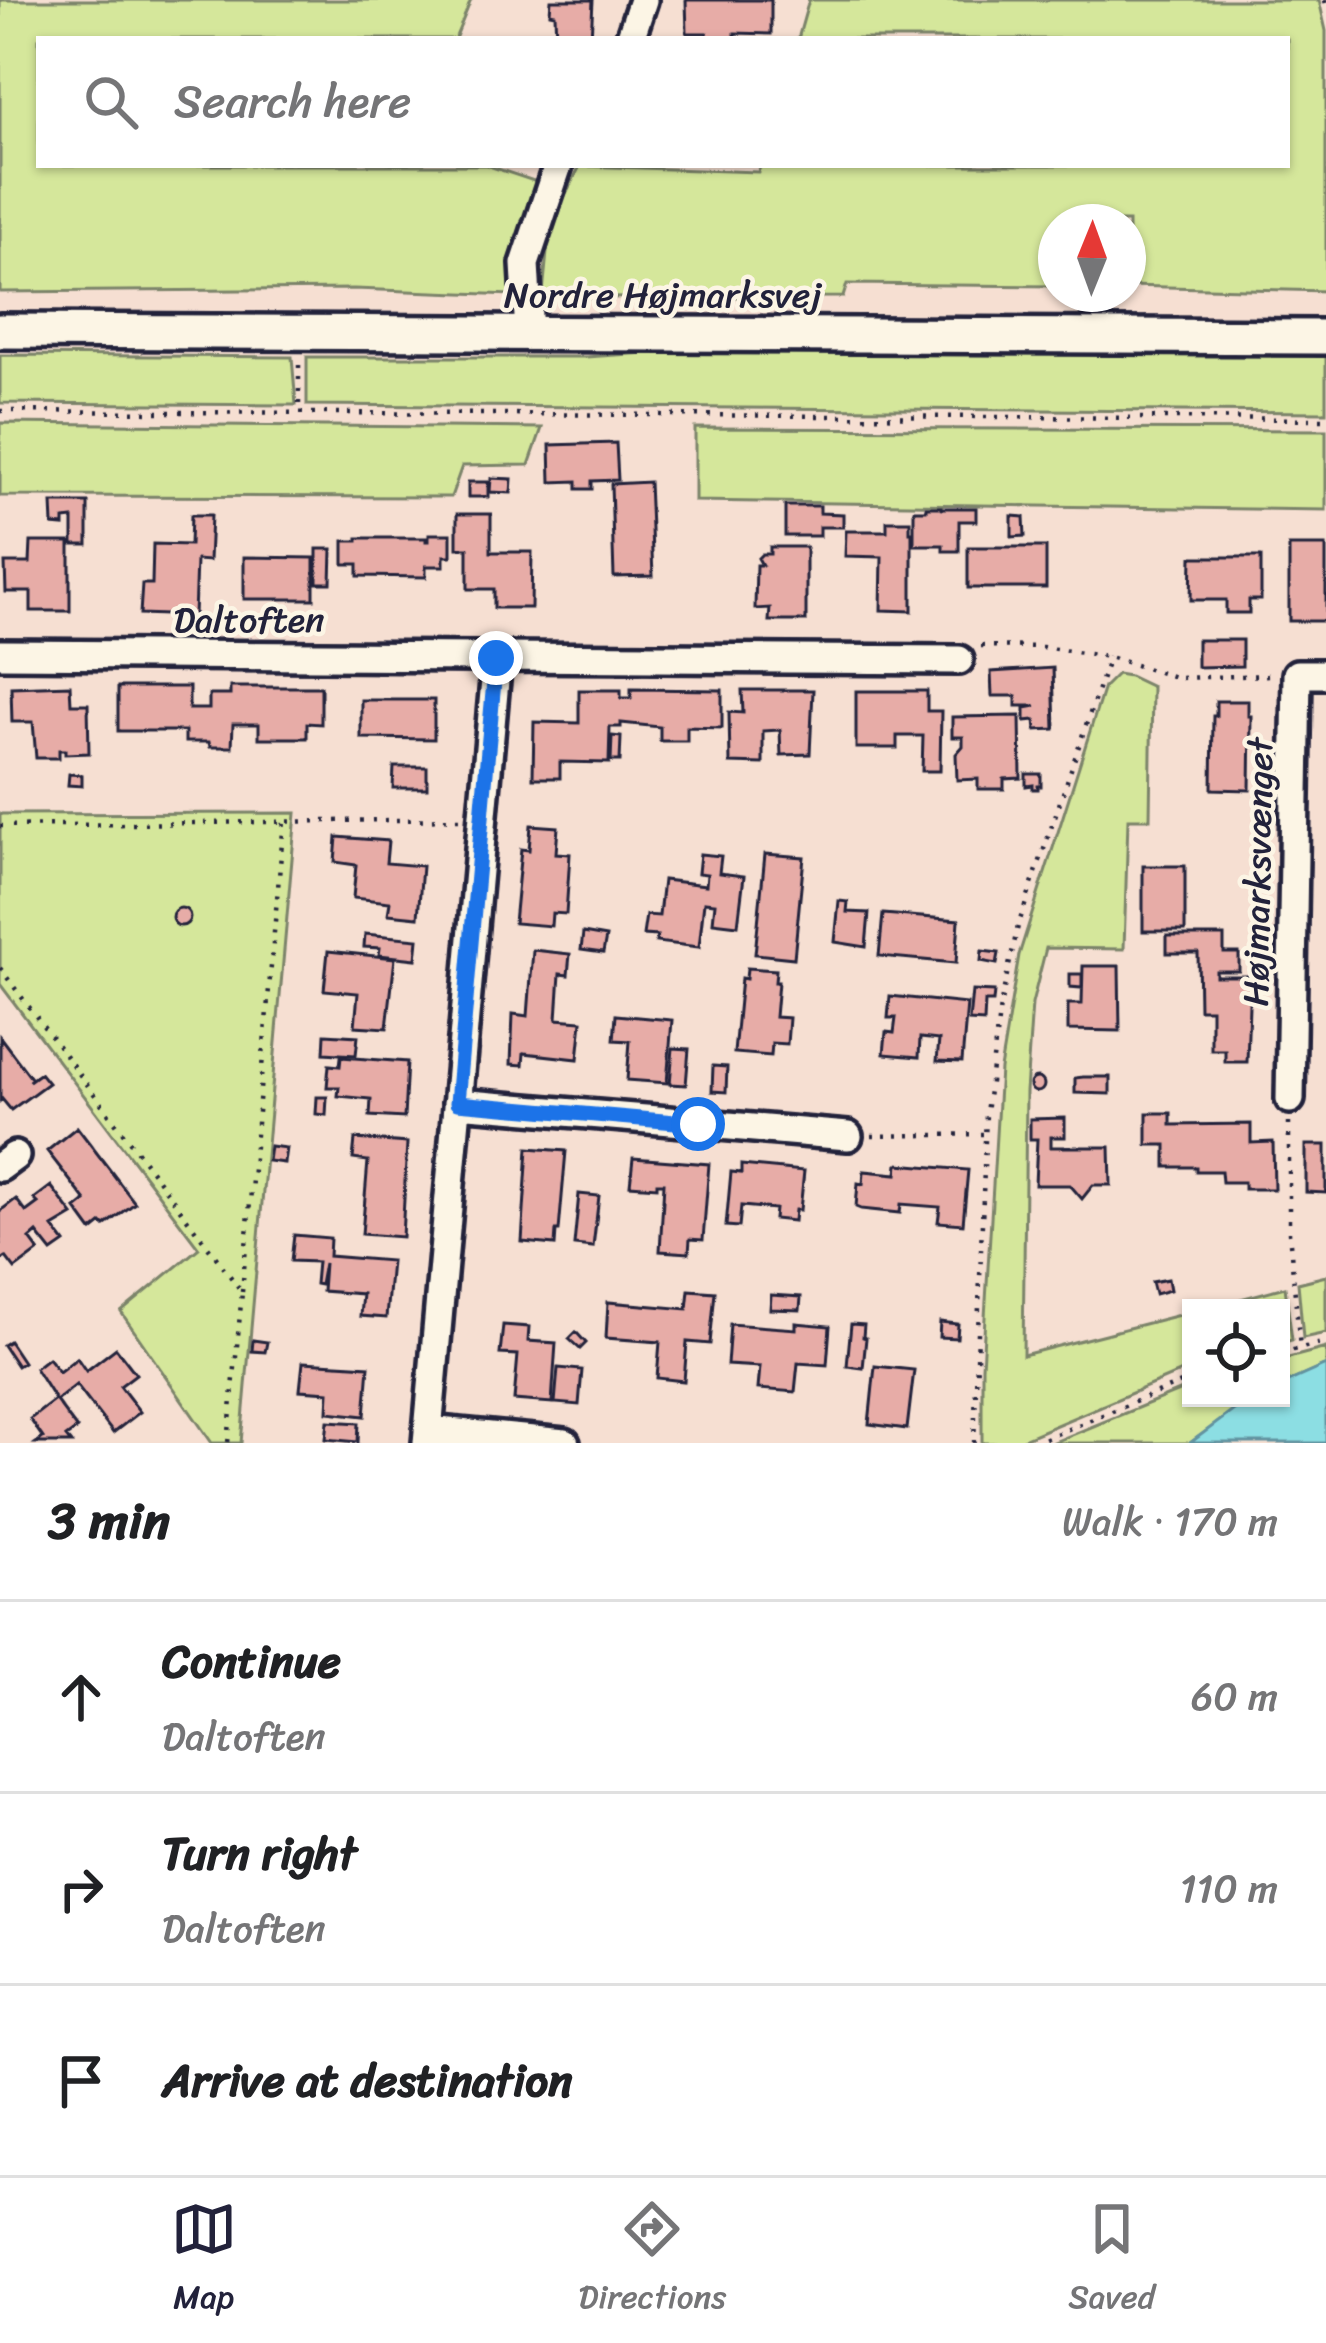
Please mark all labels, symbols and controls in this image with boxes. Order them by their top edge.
search box [36,36,1290,168]
text: Search here [174,62,411,142]
icon: search [78,69,144,135]
north arrow [1038,204,1146,312]
street label: Nordre Højmarksvej [504,263,822,327]
street label: Daltoften [173,588,325,652]
route end [469,631,523,685]
street label: Højmarksvænget [1224,736,1292,1007]
route start [671,1097,725,1151]
map controls [1182,1299,1290,1407]
button: locate [1182,1299,1290,1407]
text: 3 min [48,1476,170,1566]
text: Walk · 170 m [1062,1487,1278,1556]
text: Continue [162,1622,341,1702]
text: 60 m [1191,1662,1278,1731]
icon: ahead [48,1664,114,1730]
text: Daltoften [162,1702,326,1771]
text: Turn right [162,1814,357,1894]
text: 110 m [1180,1854,1278,1923]
icon: right [48,1856,114,1922]
text: Daltoften [162,1894,326,1963]
text: Arrive at destination [162,2041,572,2121]
icon: arrive [48,2048,114,2114]
tab: Map [171,2196,237,2326]
tab: Directions [579,2196,726,2326]
tab: Saved [1068,2196,1155,2326]

